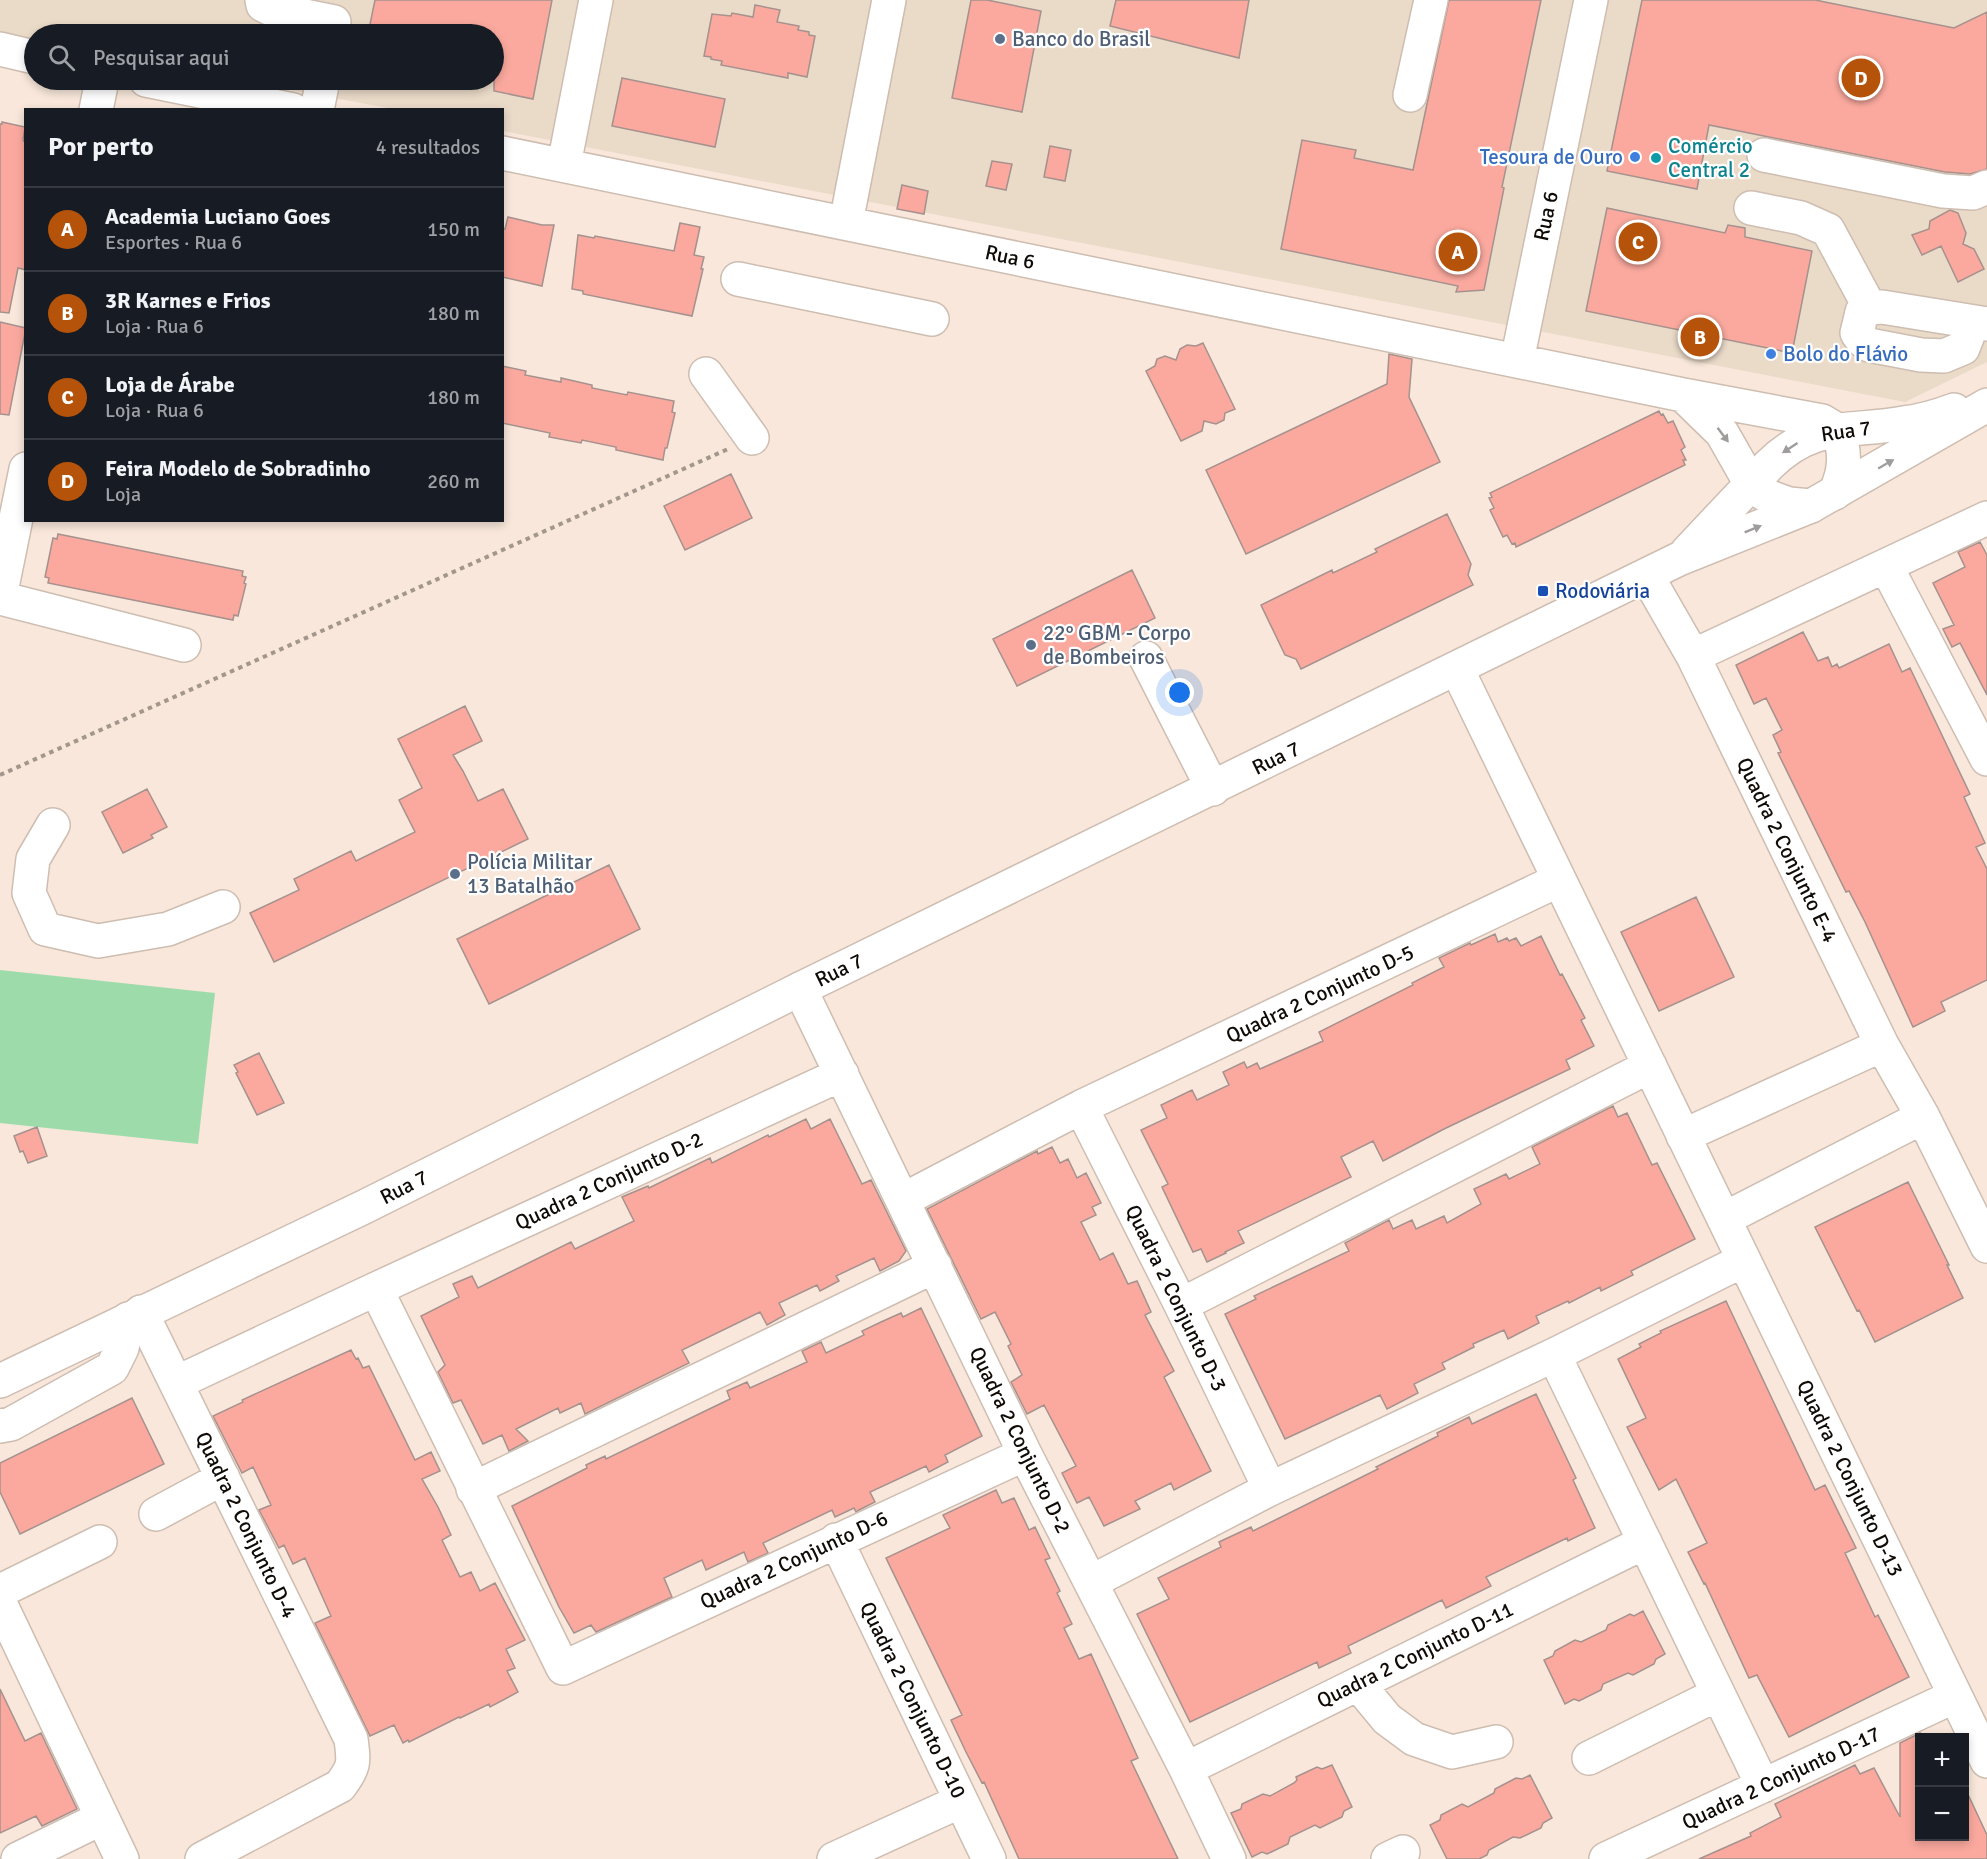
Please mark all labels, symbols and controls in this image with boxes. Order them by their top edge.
search box [24,24,504,90]
place label: Banco do Brasil [1012,26,1151,52]
marker: Banco do Brasil [993,32,1007,46]
icon: search [45,41,78,74]
text: Pesquisar aqui [93,44,229,71]
pin: D [1842,56,1880,100]
text: Por perto [48,131,154,163]
place label: Comércio Central 2 [1668,133,1753,183]
text: 4 resultados [376,135,480,160]
place label: Tesoura de Ouro [1480,144,1623,170]
marker: Tesoura de Ouro [1628,150,1642,164]
marker: Comércio Central 2 [1649,151,1663,165]
street label: Rua 6 [1528,189,1564,243]
text: Academia Luciano Goes [105,203,330,230]
text: A [61,217,74,242]
text: 150 m [427,217,480,242]
pin: C [1618,220,1658,264]
text: Esportes · Rua 6 [105,230,242,255]
pin: A [1438,230,1478,274]
street label: Rua 6 [983,239,1037,275]
text: 3R Karnes e Frios [105,287,270,314]
text: B [61,301,74,326]
text: 180 m [427,301,480,326]
text: Loja · Rua 6 [105,314,204,339]
pin: B [1680,314,1720,360]
place label: Bolo do Flávio [1783,341,1908,367]
marker: Bolo do Flávio [1764,347,1778,361]
text: Loja de Árabe [105,371,235,398]
text: C [61,385,74,410]
text: 180 m [427,385,480,410]
text: Loja · Rua 6 [105,398,204,423]
street label: Rua 7 [1819,415,1873,447]
one-way arrow [1716,427,1728,442]
one-way arrow [1781,442,1798,453]
text: Feira Modelo de Sobradinho [105,455,370,482]
one-way arrow [1878,459,1895,469]
text: D [61,469,74,494]
text: 260 m [427,469,480,494]
text: Loja [105,482,141,507]
one-way arrow [1744,524,1762,534]
place label: Rodoviária [1555,578,1650,604]
marker: Rodoviária [1536,584,1550,598]
place label: 22° GBM - Corpo de Bombeiros [1043,620,1191,670]
marker: 22° GBM - Corpo de Bombeiros [1024,638,1038,652]
your location [1165,678,1194,707]
street label: Rua 7 [1248,735,1304,781]
street label: Quadra 2 Conjunto E-4 [1731,753,1843,947]
place label: Polícia Militar 13 Batalhão [467,849,592,899]
marker: Polícia Militar 13 Batalhão [448,867,462,881]
street label: Quadra 2 Conjunto D-5 [1222,939,1418,1049]
street label: Rua 7 [811,947,867,993]
street label: Quadra 2 Conjunto D-2 [511,1126,707,1236]
street label: Rua 7 [376,1164,432,1210]
street label: Quadra 2 Conjunto D-3 [1120,1200,1232,1396]
street label: Quadra 2 Conjunto D-2 [964,1342,1076,1538]
street label: Quadra 2 Conjunto D-13 [1791,1375,1909,1581]
street label: Quadra 2 Conjunto D-4 [190,1427,302,1623]
street label: Quadra 2 Conjunto D-6 [696,1505,892,1615]
street label: Quadra 2 Conjunto D-11 [1312,1596,1518,1714]
street label: Quadra 2 Conjunto D-10 [854,1597,972,1803]
street label: Quadra 2 Conjunto D-17 [1678,1721,1884,1835]
map controls [1915,1733,1969,1841]
button: + [1915,1733,1969,1787]
button: − [1915,1787,1969,1841]

